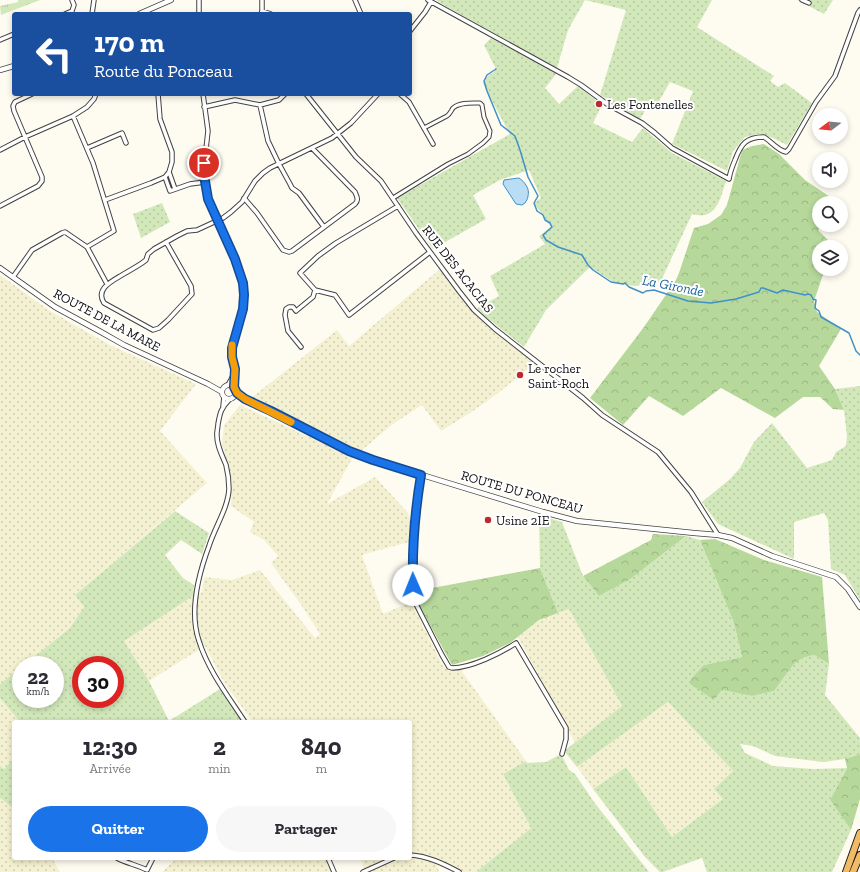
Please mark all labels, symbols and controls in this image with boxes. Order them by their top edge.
text: 170 m [94,26,165,59]
icon: left [28,28,80,80]
text: Route du Ponceau [94,60,233,82]
place label: Les Fontenelles [607,97,693,112]
marker: Les Fontenelles [594,99,604,109]
north arrow [812,108,848,144]
map controls [812,108,848,276]
pin [187,146,221,180]
icon: arrive [193,152,215,174]
button: sound [812,152,848,188]
button: search [812,196,848,232]
street label: RUE DES ACACIAS [419,222,497,316]
button: layers [812,240,848,276]
water label: La Gironde [641,272,705,300]
street label: ROUTE DE LA MARE [51,286,163,355]
place label: Le rocher Saint-Roch [528,361,590,391]
marker: Le rocher Saint-Roch [515,370,525,380]
street label: ROUTE DU PONCEAU [459,467,585,517]
place label: Usine 2IE [496,513,550,528]
marker: Usine 2IE [483,515,493,525]
position arrow [392,564,434,606]
speed limit sign: 30 [72,656,124,708]
text: 22 [27,665,49,689]
text: km/h [27,686,49,698]
text: 12:30 [83,732,138,761]
text: 2 [213,732,226,761]
text: 840 [301,732,341,761]
text: Arrivée [89,761,131,776]
text: min [208,761,231,776]
text: m [316,761,327,776]
button: Quitter [28,806,208,852]
button: Partager [216,806,396,852]

